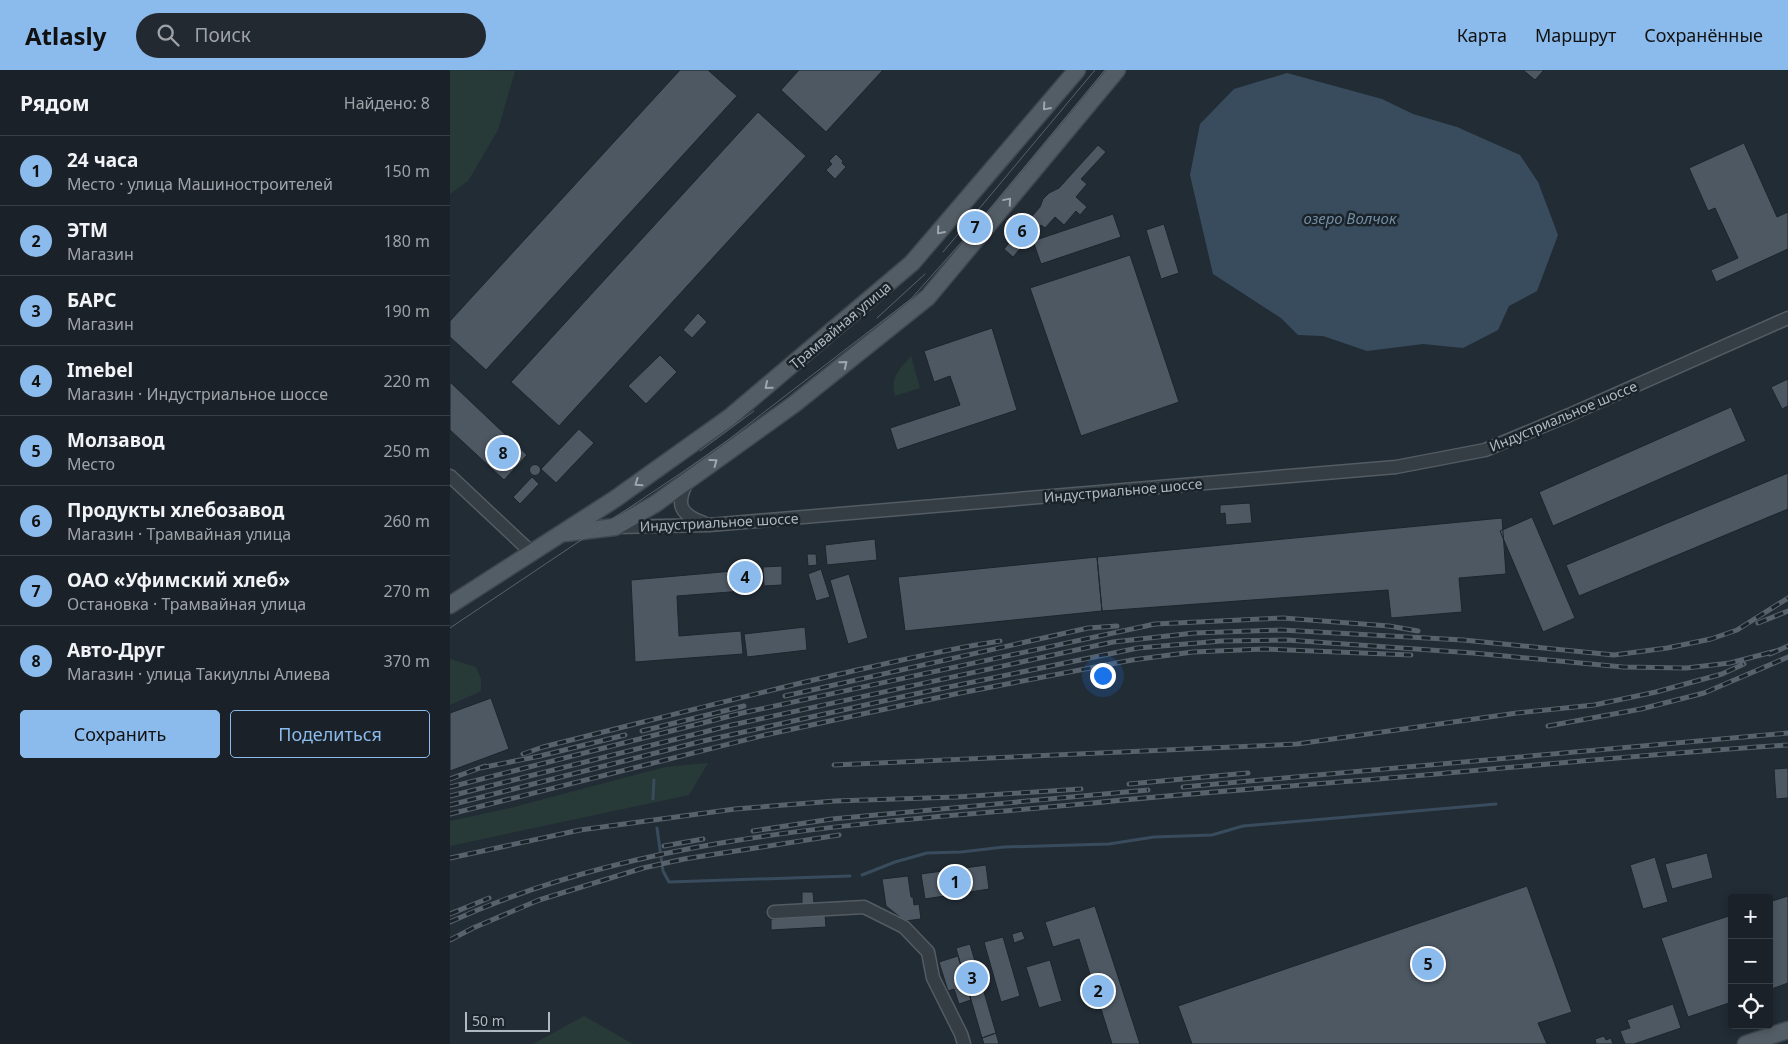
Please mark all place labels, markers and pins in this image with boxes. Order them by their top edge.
pin: 7 [959,208,991,246]
pin: 6 [1006,212,1038,250]
pin: 8 [487,434,519,472]
pin: 4 [729,558,761,596]
pin: 1 [939,863,971,901]
pin: 5 [1412,945,1444,983]
pin: 3 [956,959,988,997]
pin: 2 [1082,972,1114,1010]

